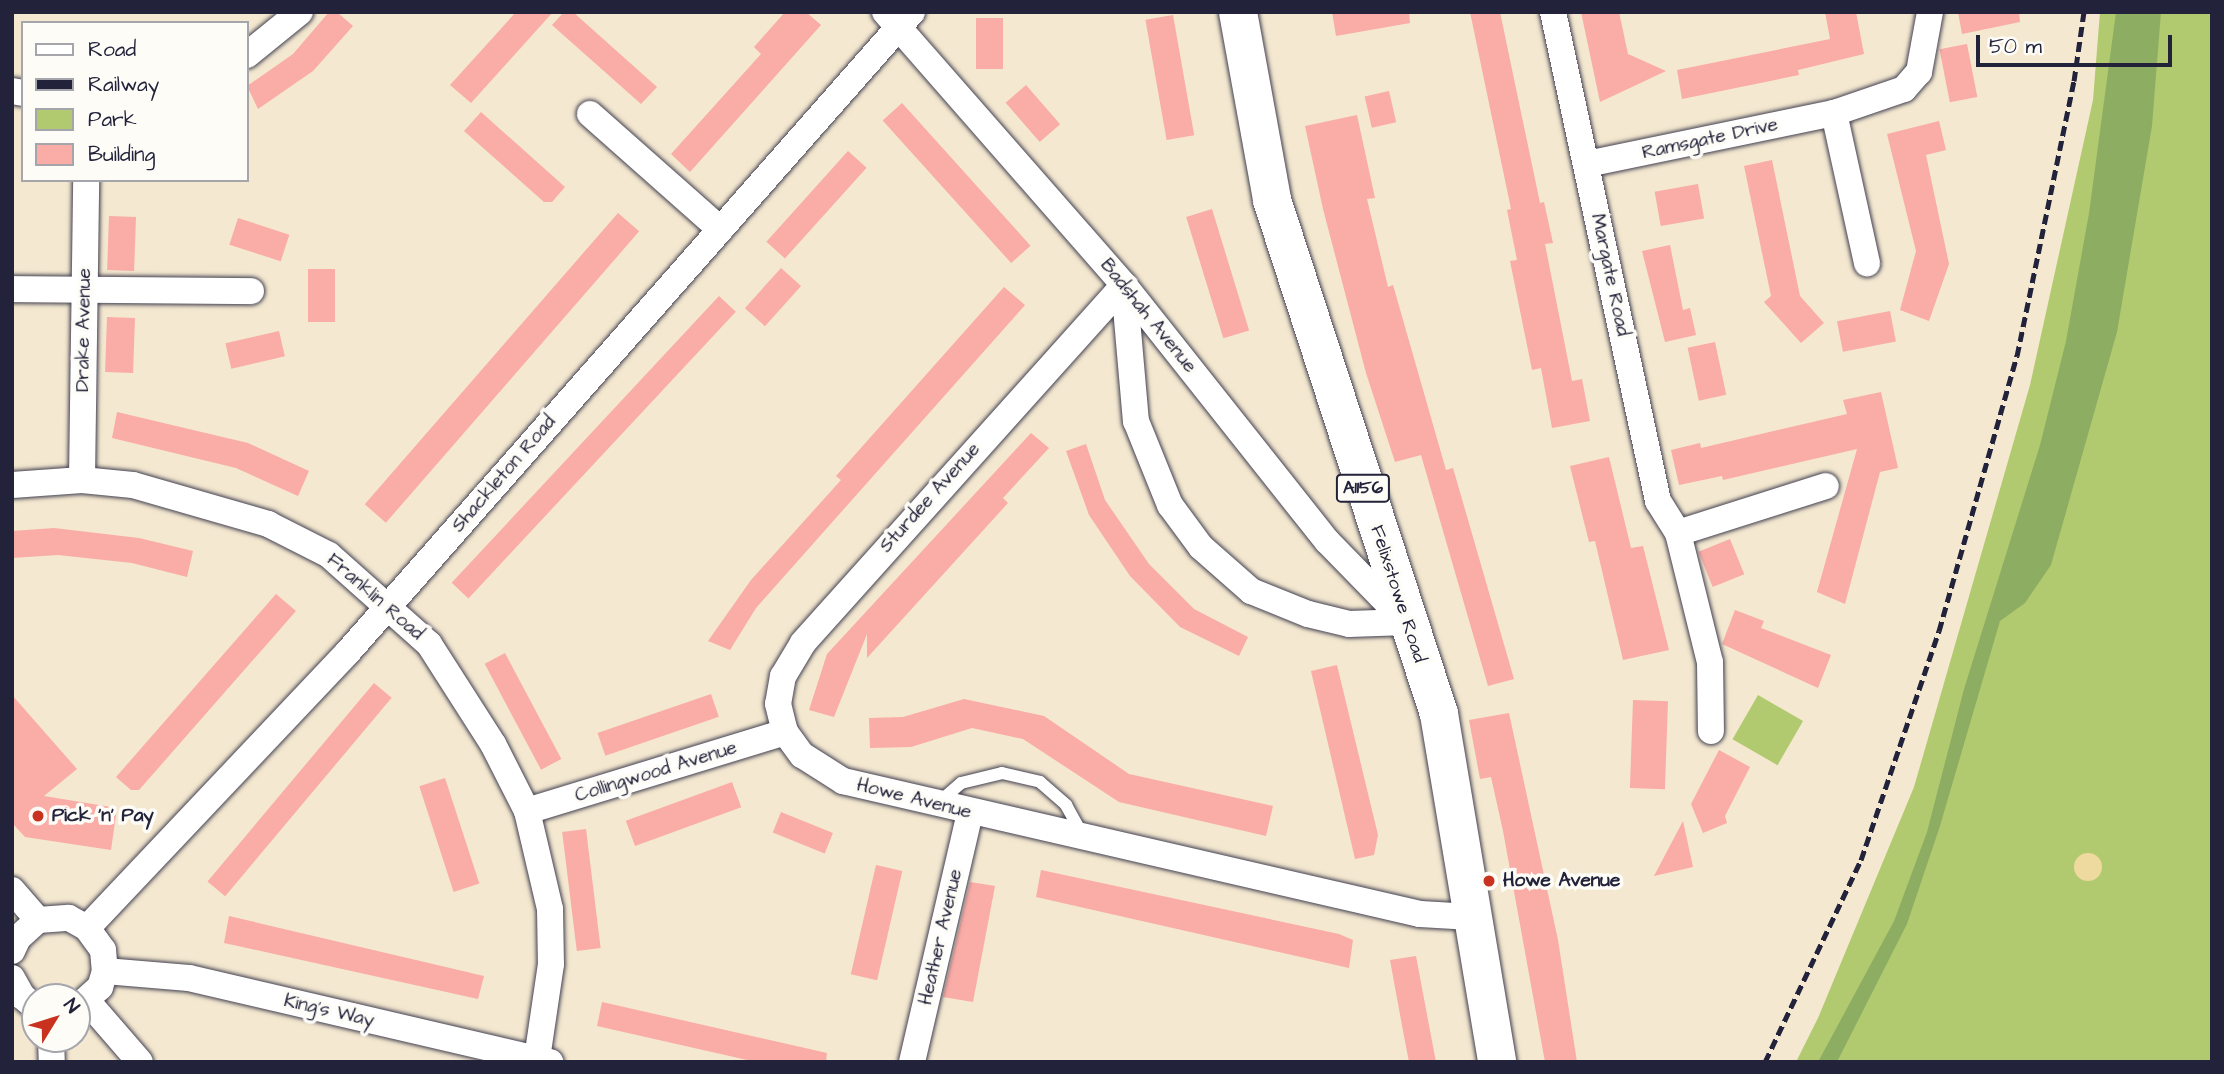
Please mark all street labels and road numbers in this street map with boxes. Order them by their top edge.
street label: Ramsgate Drive [1640,113,1780,165]
street label: Margate Road [1586,212,1634,338]
street label: Badshah Avenue [1095,254,1201,378]
street label: Drake Avenue [72,268,96,392]
street label: Shackleton Road [447,411,561,537]
street label: Sturdee Avenue [875,438,985,558]
road number: A1156 [1335,474,1391,502]
street label: Felixstowe Road [1365,522,1431,666]
street label: Franklin Road [322,549,428,645]
street label: Collingwood Avenue [572,737,740,807]
street label: Howe Avenue [854,774,974,824]
street label: Heather Avenue [914,867,968,1007]
street label: King's Way [282,990,376,1032]

